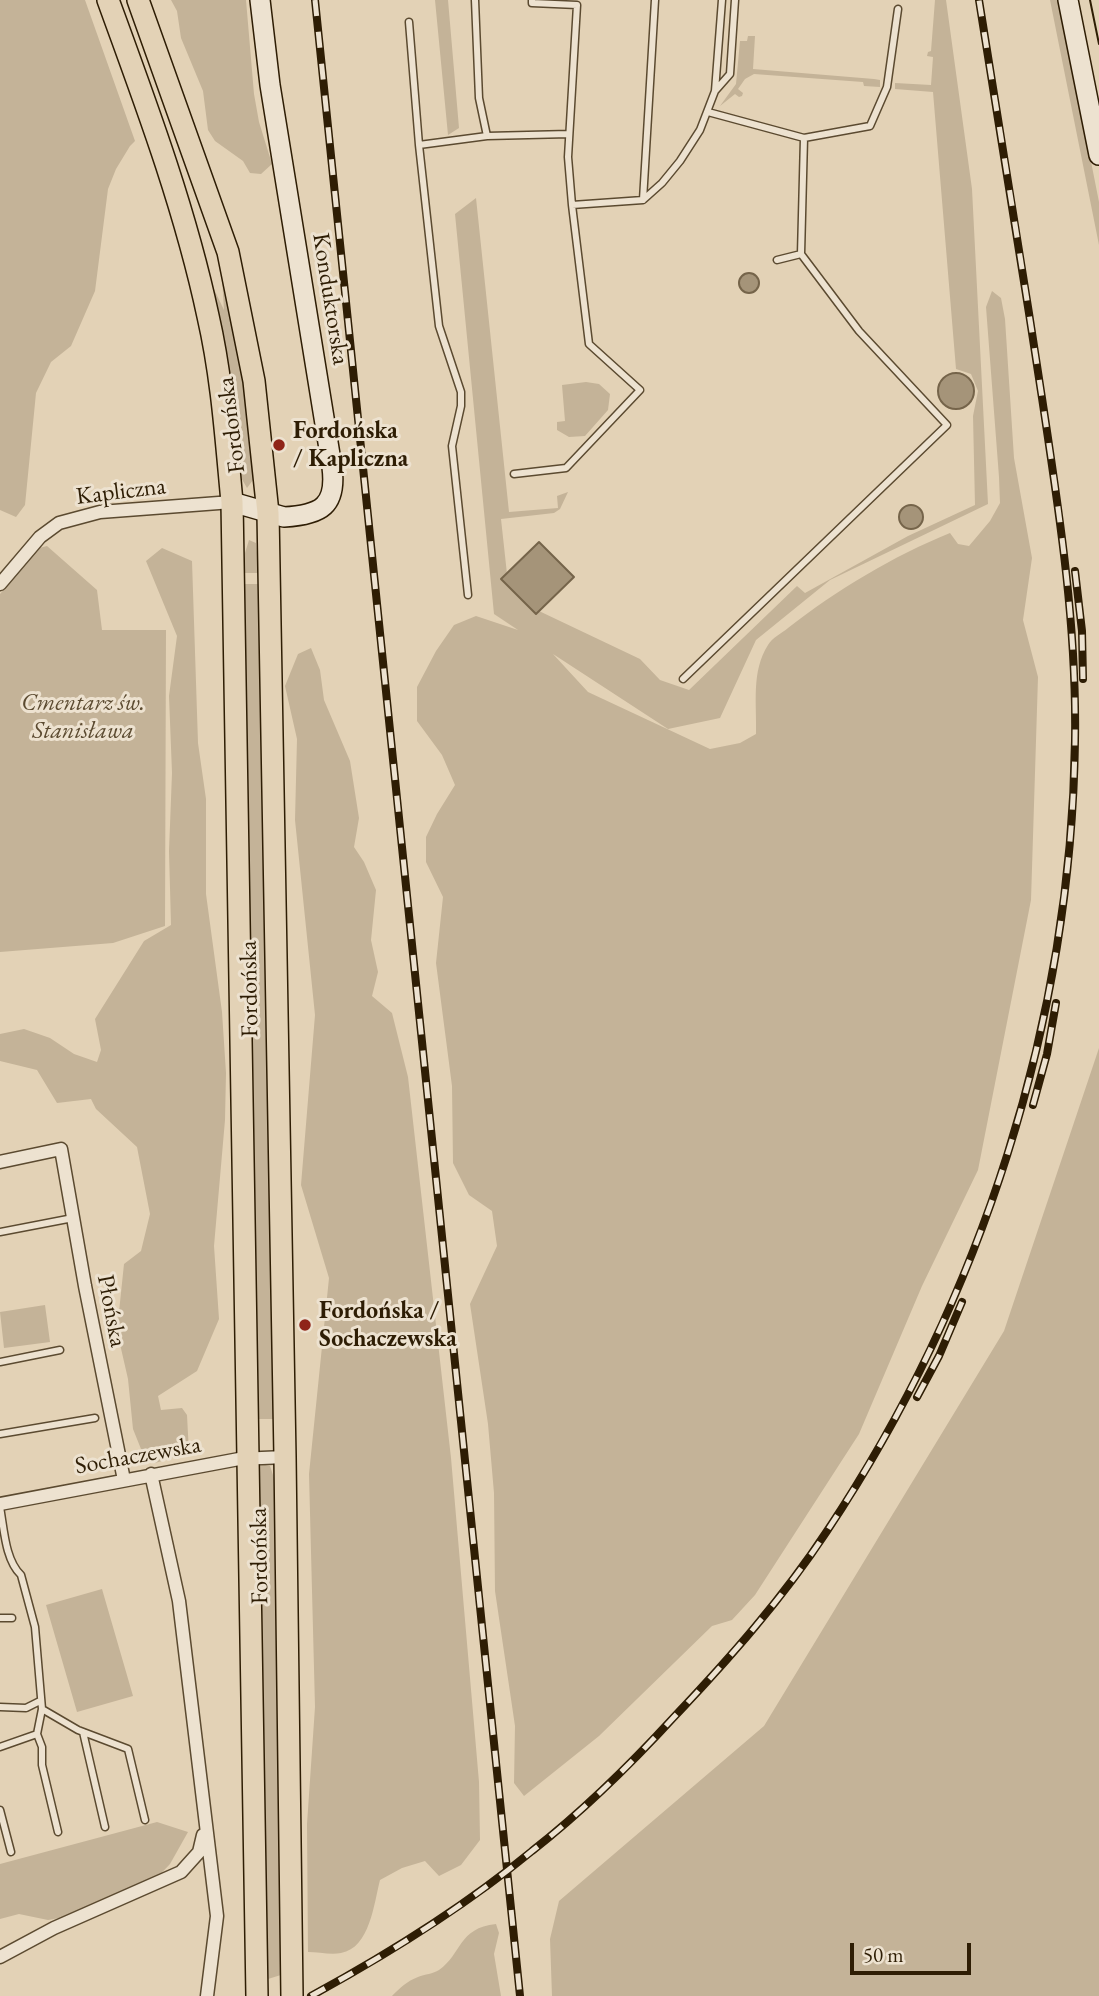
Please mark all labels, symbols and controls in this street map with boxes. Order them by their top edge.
street label: Konduktorska [305,231,355,367]
street label: Fordońska [212,375,252,475]
place label: Fordońska / Kapliczna [293,417,408,473]
marker: Fordońska / Kapliczna [271,437,287,453]
street label: Kapliczna [75,472,167,512]
park label: Cmentarz św. Stanisława [21,689,145,745]
street label: Fordońska [235,940,265,1038]
street label: Płońska [90,1272,132,1350]
place label: Fordońska / Sochaczewska [319,1297,457,1353]
marker: Fordońska / Sochaczewska [297,1317,313,1333]
street label: Sochaczewska [73,1431,203,1481]
street label: Fordońska [245,1507,275,1605]
scale bar [854,1930,975,1974]
text: 50 m [863,1941,904,1968]

